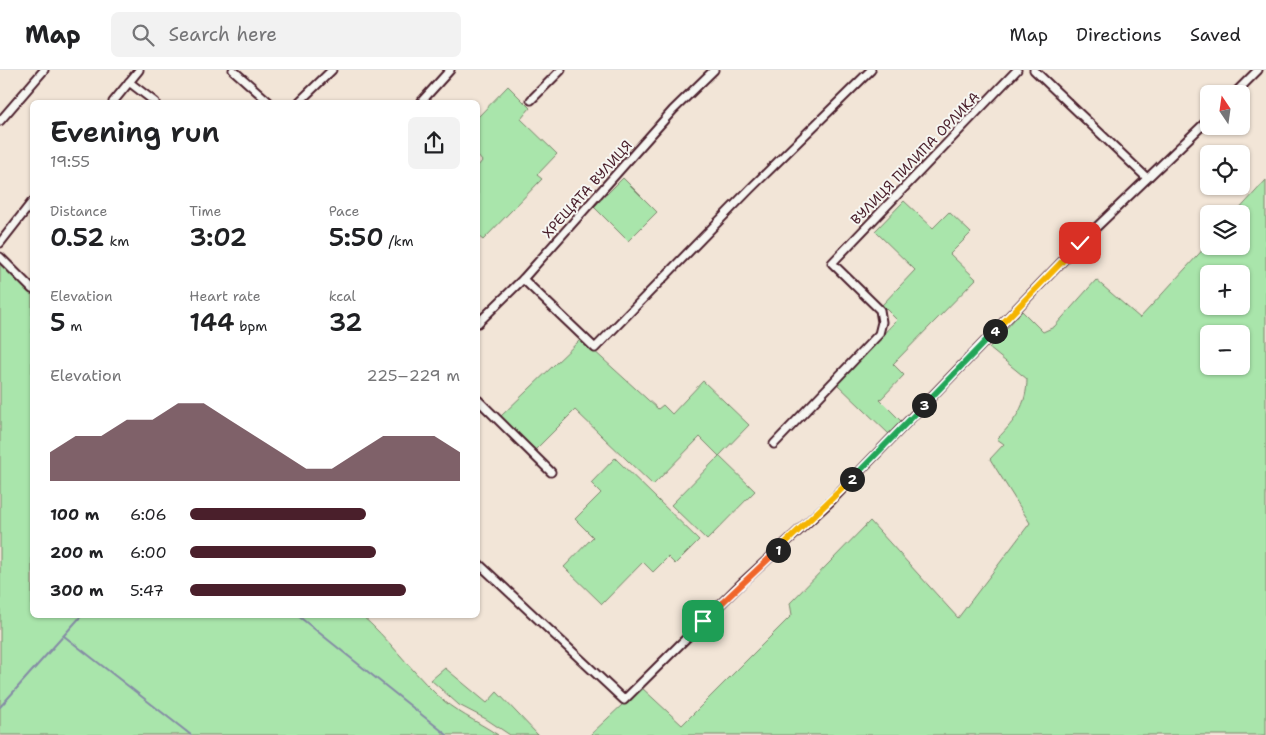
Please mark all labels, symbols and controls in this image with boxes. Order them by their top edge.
search box [111,12,461,57]
text: Map [25,19,81,51]
icon: search [129,21,157,49]
text: Search here [169,22,277,47]
text: Map [1010,23,1048,47]
text: Directions [1076,23,1162,47]
text: Saved [1190,23,1241,47]
north arrow [1200,85,1250,135]
map controls [1200,85,1250,375]
street label: ВУЛИЦЯ ПИЛИПА ОРЛИКА [847,88,983,228]
text: Evening run [50,113,220,151]
button: share [408,117,460,169]
street label: ХРЕЩАТА ВУЛИЦЯ [538,136,636,242]
button: locate [1200,145,1250,195]
text: 19:55 [50,151,90,172]
text: Distance [50,202,107,220]
text: Time [189,202,221,220]
text: Pace [329,202,359,220]
button: layers [1200,205,1250,255]
text: 0.52 [50,220,105,254]
text: 3:02 [189,220,247,254]
text: 5:50 [329,220,384,254]
pin [1059,222,1101,264]
icon: check [1066,229,1094,257]
text: km [105,232,129,250]
text: /km [384,232,413,250]
button: + [1200,265,1250,315]
text: Elevation [50,287,113,305]
text: Heart rate [189,287,261,305]
text: kcal [329,287,356,305]
text: 5 [50,305,66,339]
text: 144 [189,305,234,339]
text: 32 [329,305,363,339]
text: m [66,317,82,335]
text: bpm [234,317,267,335]
pin: 4 [982,318,1008,344]
text: 4 [991,322,1000,340]
button: − [1200,325,1250,375]
text: Elevation [50,365,122,386]
text: 225–229 m [367,365,460,386]
pin: 3 [912,392,936,418]
text: 3 [920,396,929,414]
pin: 2 [840,466,864,492]
text: 2 [848,470,857,488]
text: 100 m [50,504,99,525]
text: 6:06 [130,504,167,525]
pin: 1 [766,538,790,562]
text: 1 [775,541,782,559]
text: 200 m [50,542,103,563]
text: 6:00 [130,542,167,563]
text: 300 m [50,580,104,601]
text: 5:47 [130,580,164,601]
pin [682,600,724,642]
icon: arrive [689,607,717,635]

